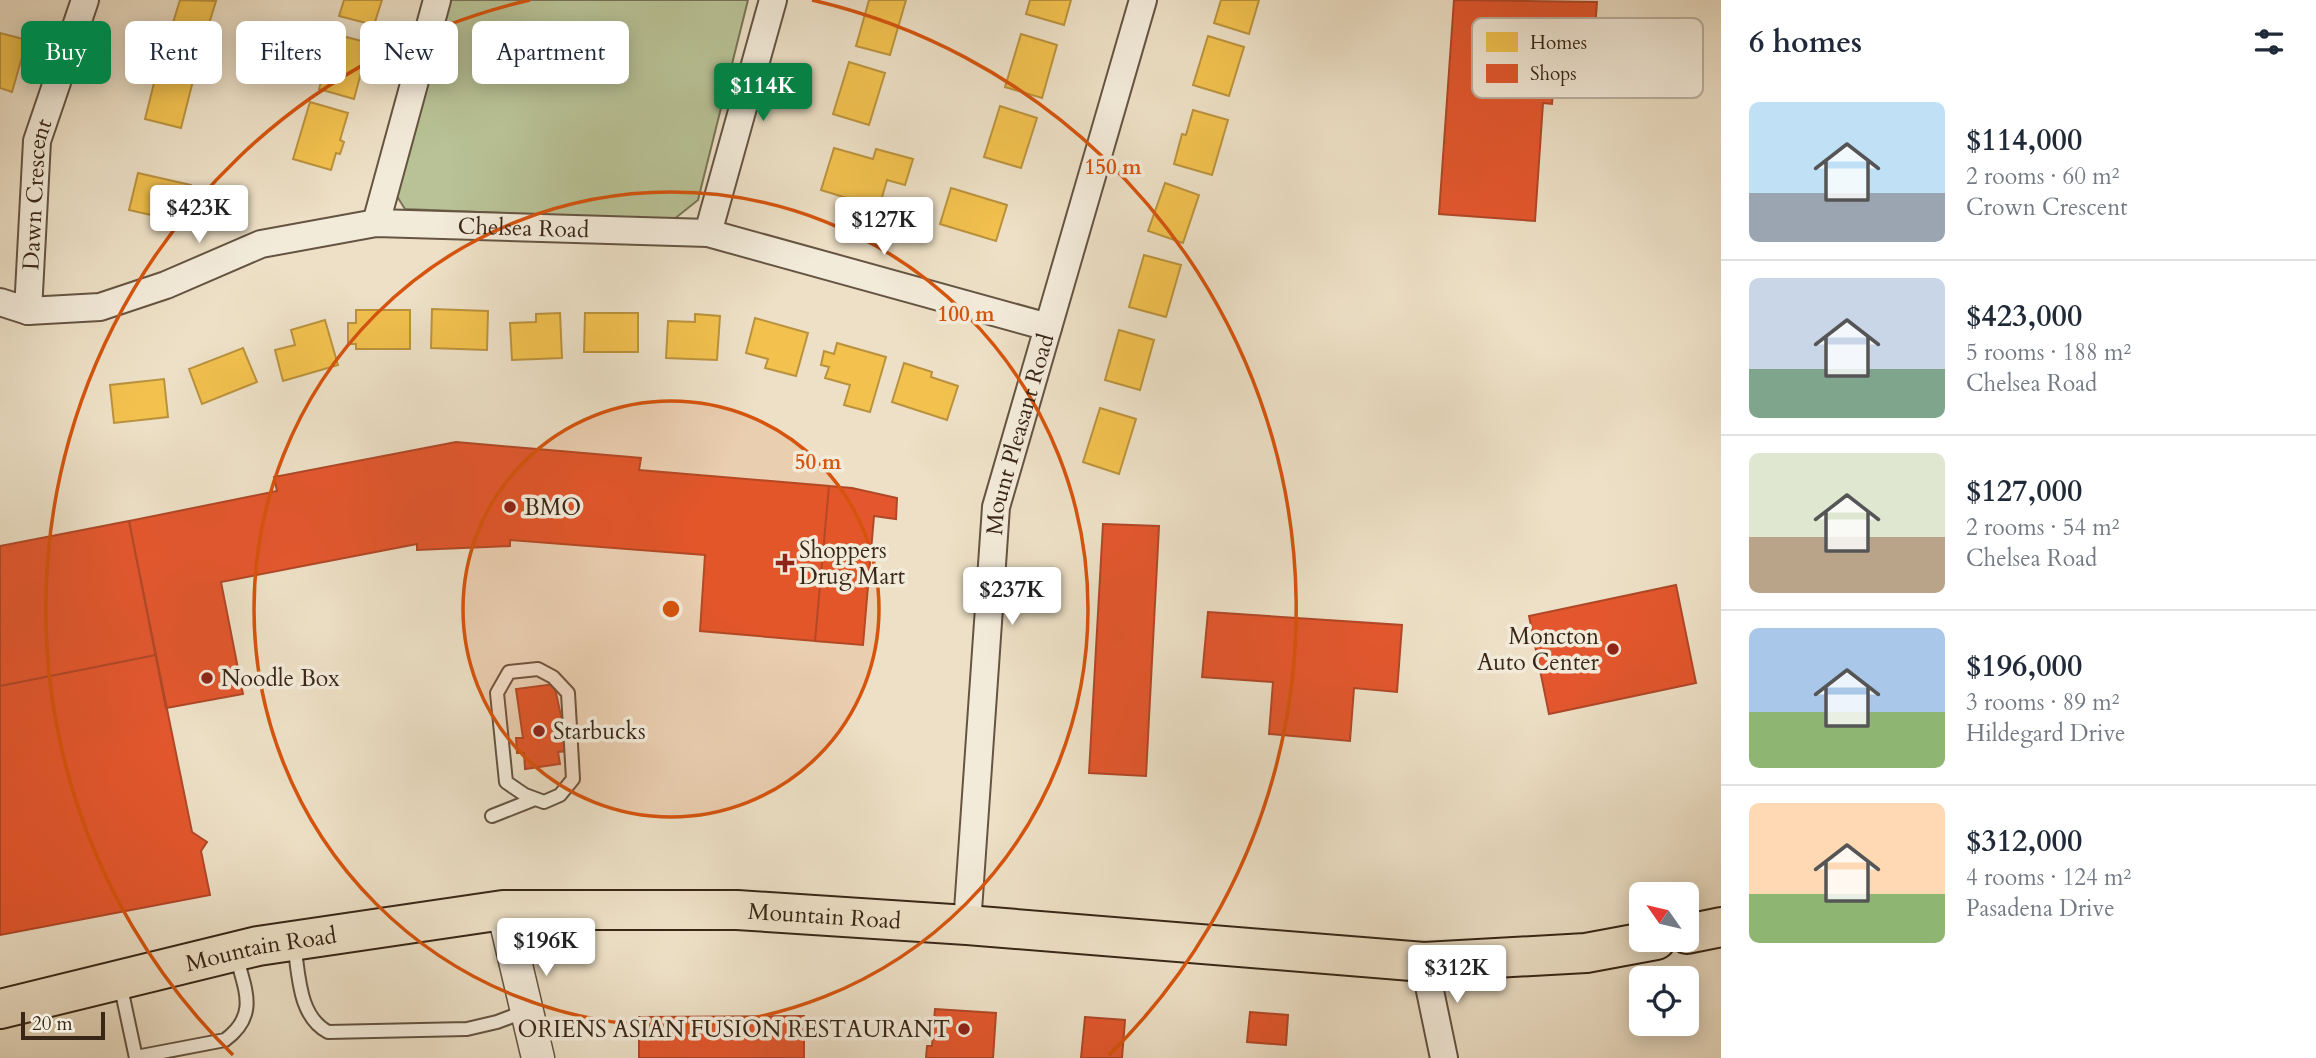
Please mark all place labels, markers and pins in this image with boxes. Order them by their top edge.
pin: $114K [714,64,812,123]
pin: $423K [150,186,248,245]
pin: $127K [835,198,933,257]
place label: BMO [524,492,581,523]
marker: BMO [502,499,518,515]
place label: Shoppers Drug Mart [799,535,905,592]
marker: Shoppers Drug Mart [777,555,793,571]
pin: $237K [963,568,1061,627]
centre of rings [659,597,683,621]
place label: Moncton Auto Center [1477,621,1600,678]
marker: Moncton Auto Center [1605,641,1621,657]
place label: Noodle Box [221,663,340,694]
marker: Noodle Box [199,670,215,686]
place label: Starbucks [553,716,646,747]
marker: Starbucks [531,723,547,739]
pin: $196K [497,918,595,978]
pin: $312K [1408,946,1506,1005]
place label: ORIENS ASIAN FUSION RESTAURANT [518,1014,950,1045]
marker: ORIENS ASIAN FUSION RESTAURANT [956,1021,972,1037]

